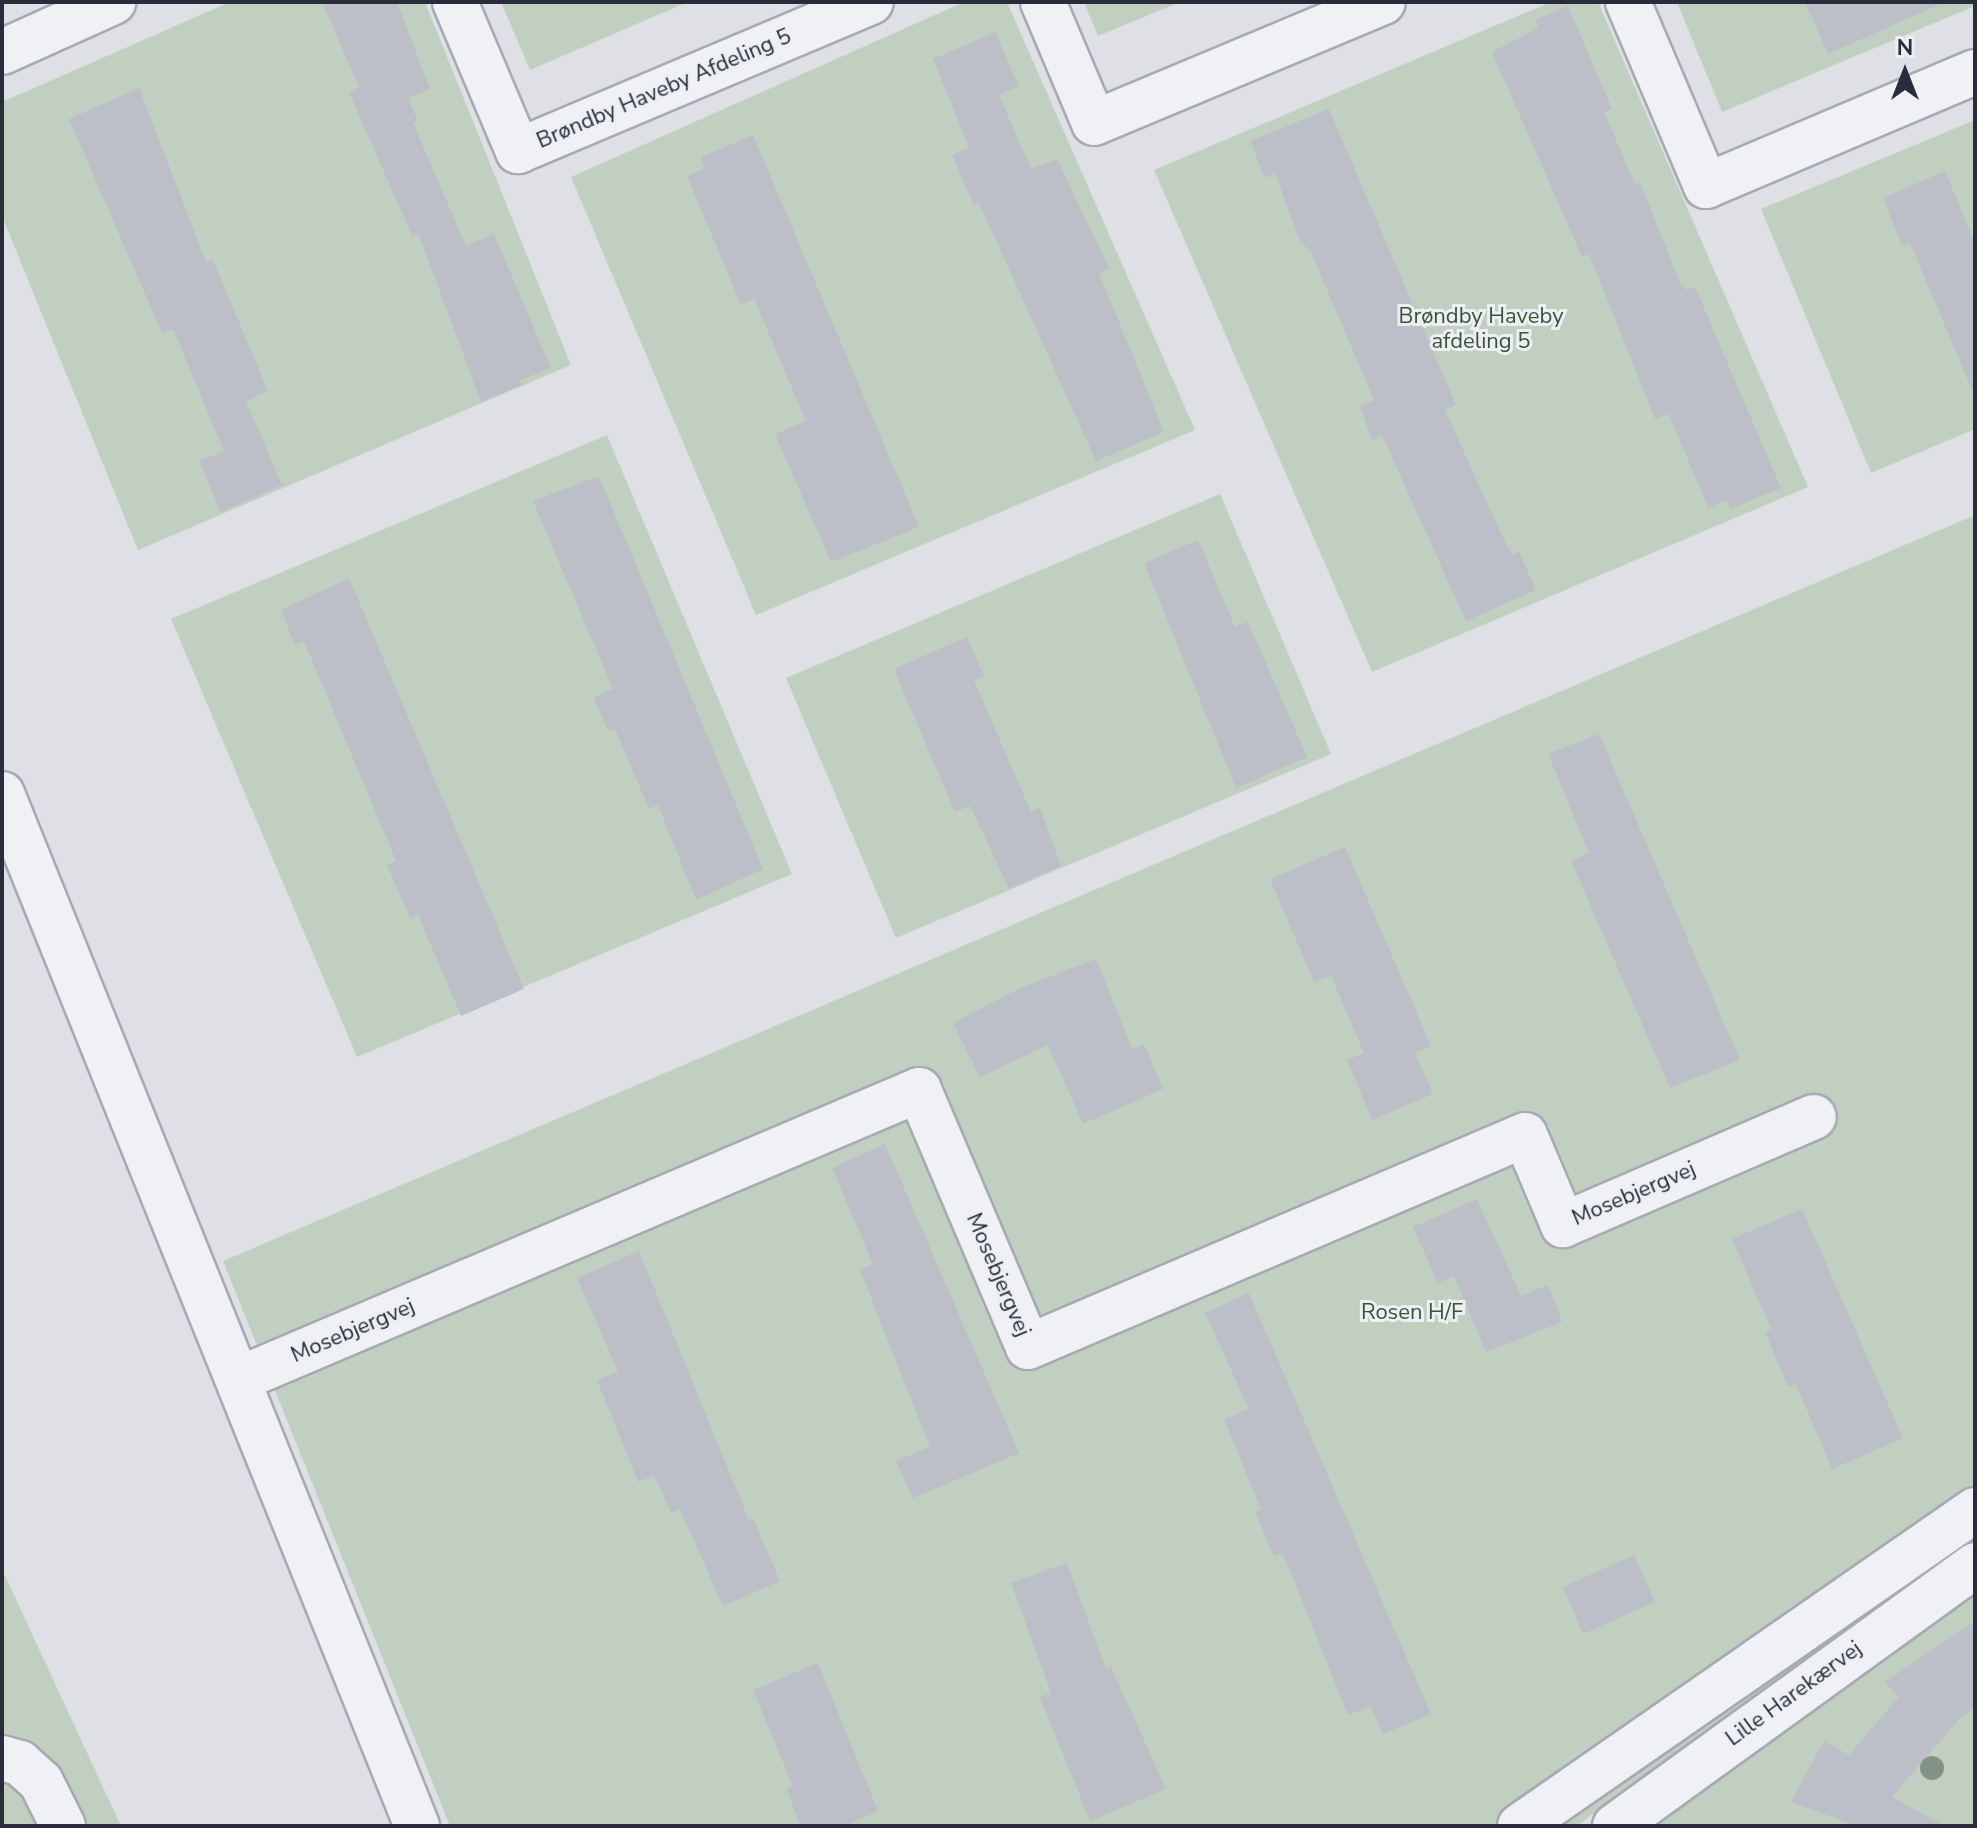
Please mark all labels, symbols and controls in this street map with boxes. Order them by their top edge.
street label: Brøndby Haveby Afdeling 5 [533,23,795,155]
north arrow [1865,32,1945,112]
text: N [1897,33,1913,63]
park label: Brøndby Haveby afdeling 5 [1399,303,1563,354]
street label: Mosebjergvej [1568,1156,1700,1232]
street label: Mosebjergvej [960,1209,1036,1341]
street label: Mosebjergvej [287,1293,419,1369]
park label: Rosen H/F [1361,1300,1463,1326]
street label: Lille Harekærvej [1721,1636,1867,1752]

